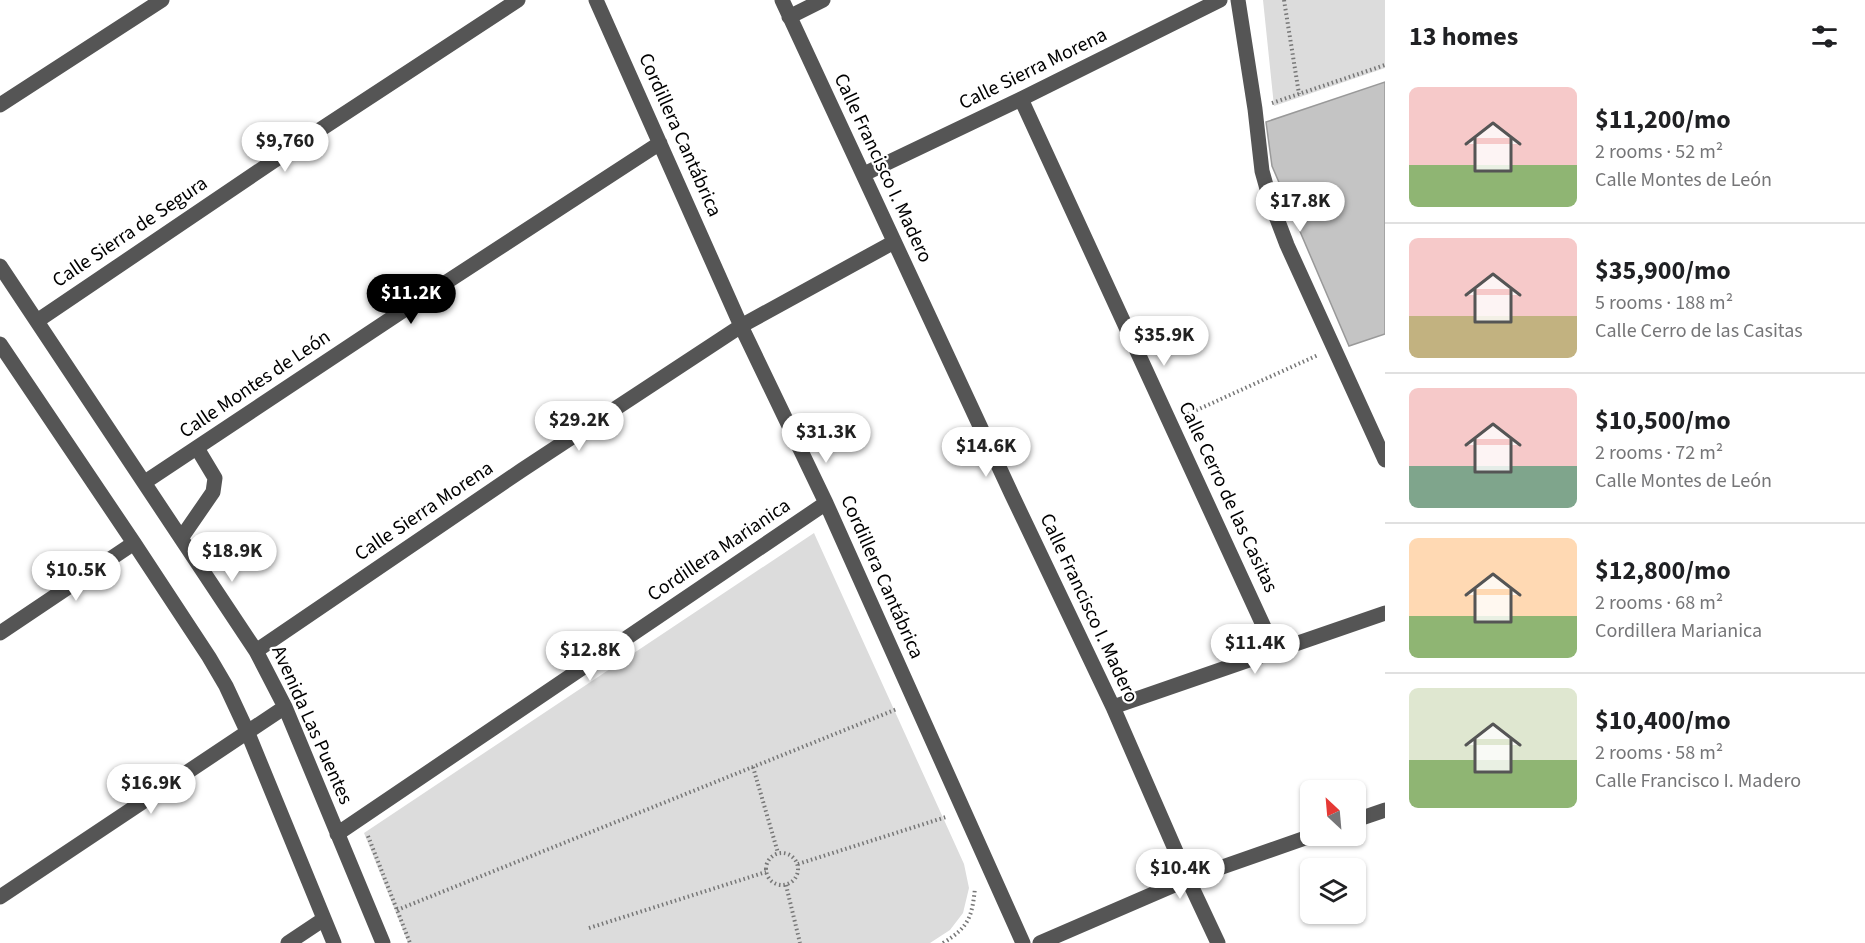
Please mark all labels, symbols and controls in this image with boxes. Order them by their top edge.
text: 13 homes [1409,18,1518,55]
icon: filters [1808,20,1841,53]
street label: Calle Sierra Morena [954,21,1112,117]
street label: Cordillera Cantábrica [631,49,729,221]
street label: Calle Francisco I. Madero [827,69,939,267]
text: $11,200/mo [1595,101,1731,138]
icon: home [1457,111,1529,183]
pin: $9,760 [236,122,334,173]
text: $9,760 [256,127,314,155]
text: 2 rooms · 52 m² [1595,138,1723,166]
text: Calle Montes de León [1595,166,1772,194]
street label: Calle Sierra de Segura [47,170,213,294]
pin: $17.8K [1251,182,1349,233]
text: $17.8K [1270,187,1330,215]
text: $35,900/mo [1595,252,1731,289]
icon: home [1457,262,1529,334]
pin: $11.2K [362,274,460,325]
text: $11.2K [381,279,441,307]
text: 5 rooms · 188 m² [1595,289,1733,317]
pin: $35.9K [1115,316,1213,367]
text: Calle Cerro de las Casitas [1595,317,1803,345]
text: $35.9K [1134,321,1194,349]
street label: Calle Montes de León [174,323,336,445]
street label: Calle Cerro de las Casitas [1171,397,1285,597]
pin: $29.2K [530,401,628,452]
text: $10,500/mo [1595,402,1731,439]
text: $29.2K [549,406,609,434]
icon: home [1457,412,1529,484]
pin: $31.3K [777,413,875,464]
text: $31.3K [796,418,856,446]
pin: $14.6K [937,427,1035,478]
text: $14.6K [956,432,1016,460]
text: 2 rooms · 72 m² [1595,439,1723,467]
street label: Calle Sierra Morena [349,454,499,568]
text: Calle Montes de León [1595,467,1772,495]
street label: Cordillera Cantábrica [833,491,931,663]
street label: Cordillera Marianica [642,492,796,608]
street label: Calle Francisco I. Madero [1033,509,1145,707]
pin: $18.9K [183,532,281,583]
text: $18.9K [202,537,262,565]
pin: $10.5K [27,551,125,602]
text: $12,800/mo [1595,552,1731,589]
text: $10.5K [46,556,106,584]
icon: home [1457,562,1529,634]
text: 2 rooms · 68 m² [1595,589,1723,617]
text: Cordillera Marianica [1595,617,1762,645]
pin: $11.4K [1206,624,1304,675]
text: $11.4K [1225,629,1285,657]
pin: $12.8K [541,631,639,682]
text: $12.8K [560,636,620,664]
street label: Avenida Las Puentes [264,641,360,809]
text: $10,400/mo [1595,702,1731,739]
icon: home [1457,712,1529,784]
text: 2 rooms · 58 m² [1595,739,1723,767]
pin: $16.9K [102,764,200,815]
text: Calle Francisco I. Madero [1595,767,1801,795]
text: $16.9K [121,769,181,797]
north arrow [1300,780,1366,846]
map controls [1300,780,1366,924]
pin: $10.4K [1131,849,1229,900]
text: $10.4K [1150,854,1210,882]
button: layers [1300,858,1366,924]

